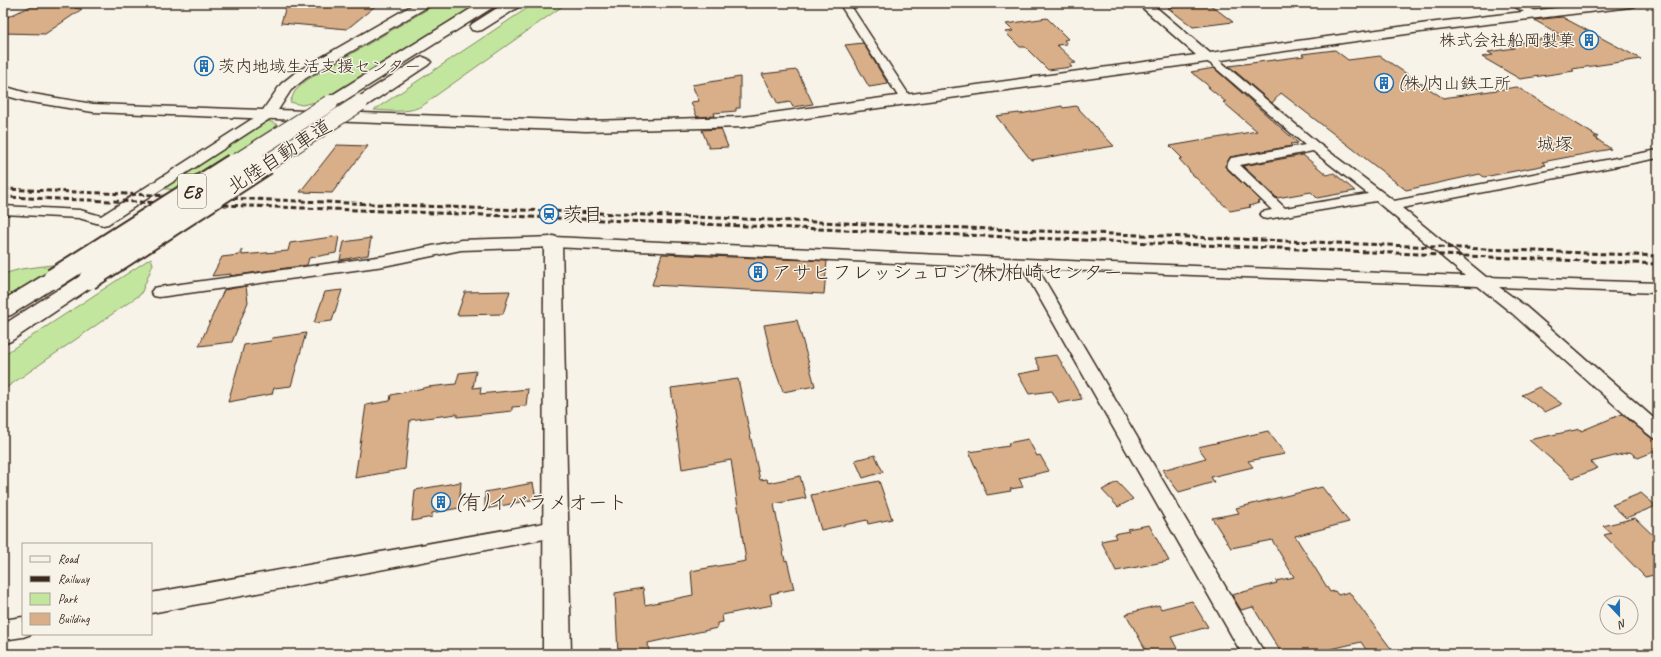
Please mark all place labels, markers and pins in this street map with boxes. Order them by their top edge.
building icon: 株式会社船岡製菓 [1578,29,1600,51]
place label: 株式会社船岡製菓 [1439,30,1575,51]
building icon: 茨内地域生活支援センター [193,55,215,77]
place label: 茨内地域生活支援センター [218,56,421,77]
building icon: (株)内山鉄工所 [1373,72,1395,94]
place label: (株)内山鉄工所 [1398,73,1511,94]
place label: 茨目 [563,202,603,227]
station icon: 茨目 [538,203,560,225]
place label: アサヒフレッシュロジ(株)柏崎センター [772,260,1123,285]
building icon: アサヒフレッシュロジ(株)柏崎センター [747,261,769,283]
place label: (有)イバラメオート [455,490,628,515]
building icon: (有)イバラメオート [430,491,452,513]

